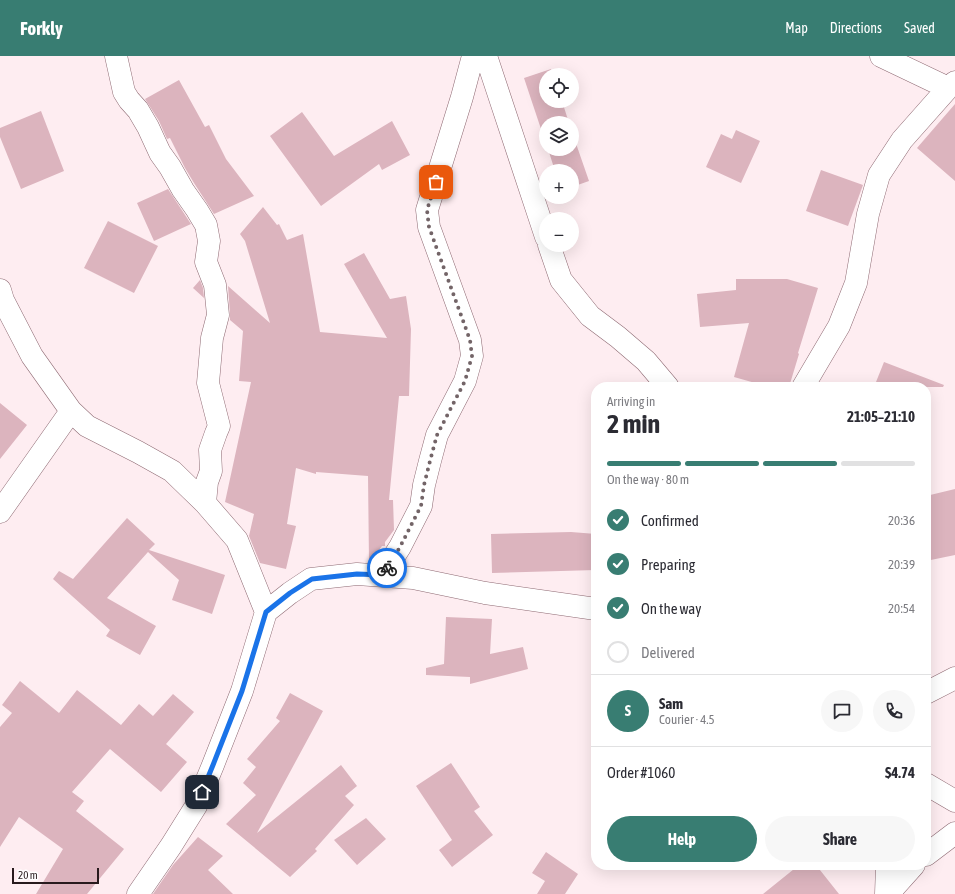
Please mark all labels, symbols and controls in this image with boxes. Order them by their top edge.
text: Forkly [20,17,63,39]
text: Map [785,20,808,36]
text: Directions [830,20,882,36]
text: Saved [904,20,935,36]
map controls [539,68,579,252]
button: locate [539,68,579,108]
button: layers [539,116,579,156]
button: + [539,164,579,204]
pin [419,165,453,199]
icon: bag [425,171,447,193]
button: − [539,212,579,252]
text: Arriving in [607,394,655,409]
text: 21:05–21:10 [847,408,915,425]
text: 2 min [607,409,660,439]
text: On the way · 80 m [607,472,689,487]
icon: check [607,509,629,531]
text: Confirmed [641,512,699,529]
text: 20:36 [888,513,915,528]
courier [367,548,407,588]
icon: check [607,553,629,575]
text: Preparing [641,556,695,573]
icon: bike [376,557,398,579]
text: 20:39 [888,557,915,572]
icon: check [607,597,629,619]
text: On the way [641,600,702,617]
text: 20:54 [888,601,915,616]
text: Delivered [641,644,695,661]
button: chat [821,690,863,732]
button: phone [873,690,915,732]
text: Sam [659,695,683,712]
text: S [625,702,631,719]
text: Courier · 4.5 [659,712,715,727]
text: Order #1060 [607,764,675,781]
text: $4.74 [885,764,915,781]
pin [185,775,219,809]
icon: home [191,781,213,803]
button: Help [607,816,757,862]
button: Share [765,816,915,862]
scale bar [12,866,99,885]
text: 20 m [18,869,38,881]

